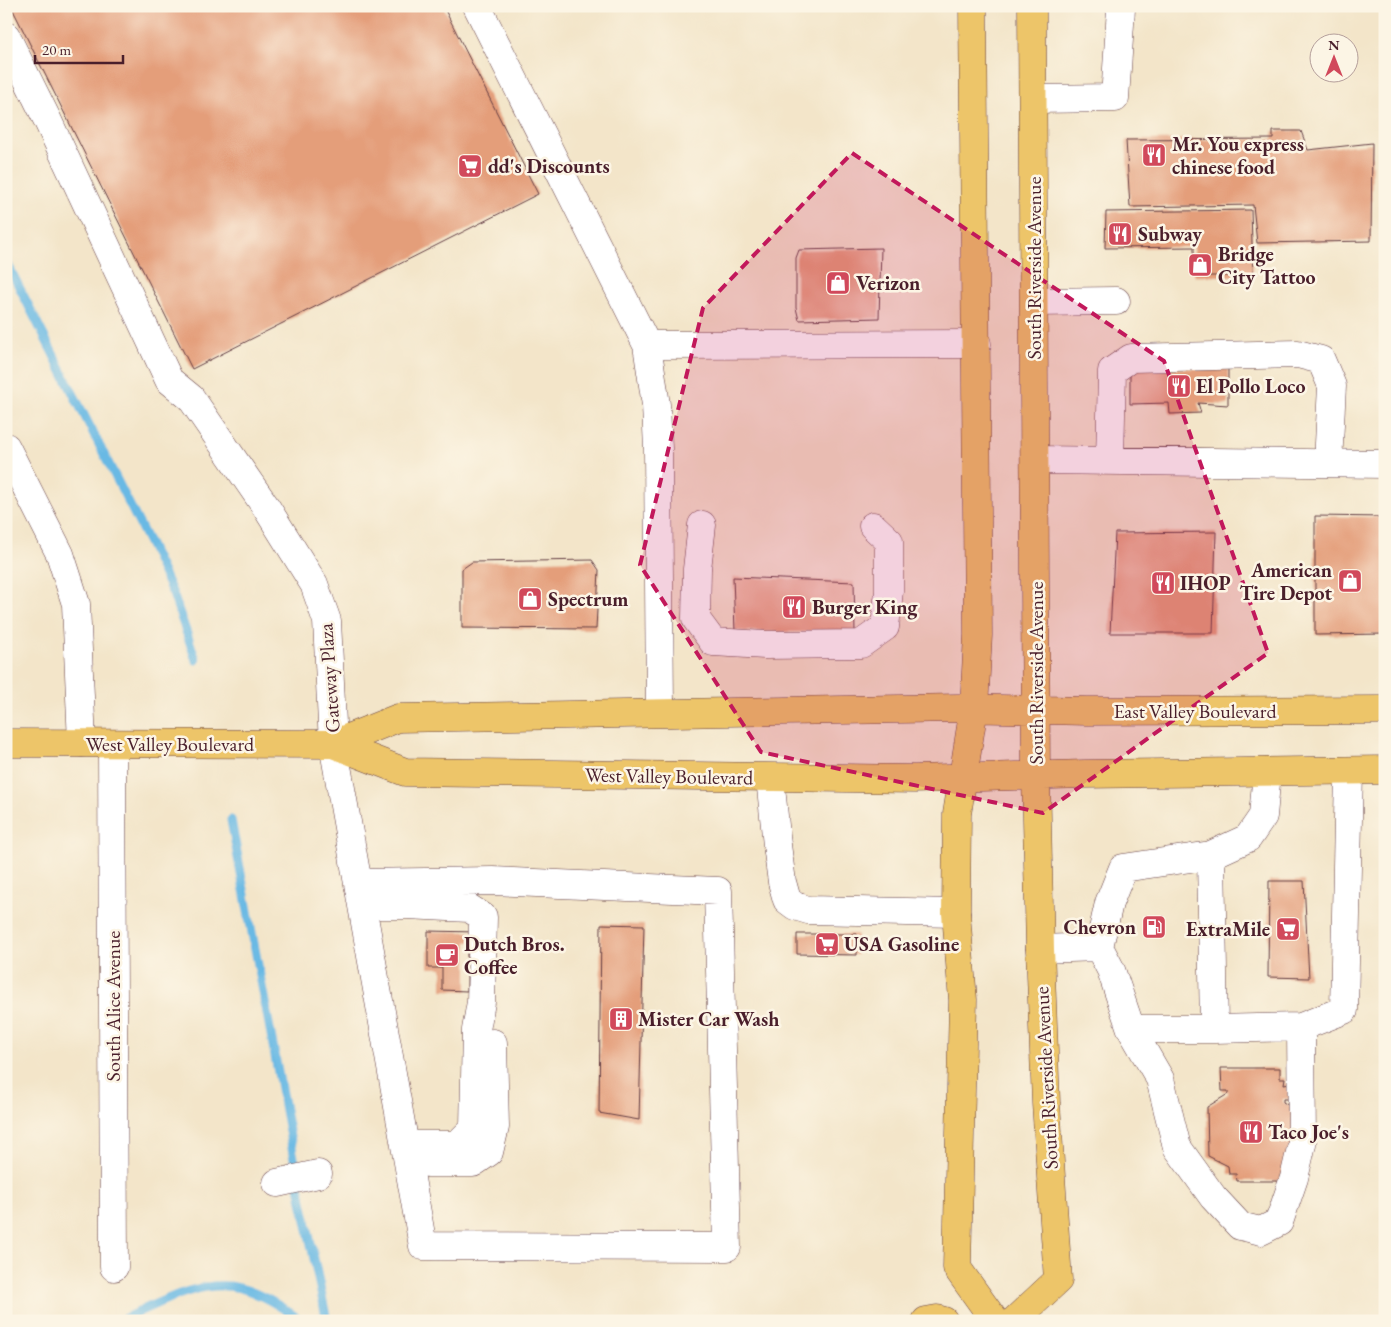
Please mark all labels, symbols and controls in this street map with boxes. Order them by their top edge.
scale bar [35,32,122,64]
north arrow [1308,32,1358,82]
text: N [1328,36,1340,54]
text: 20 m [42,40,71,59]
place label: Mr. You express chinese food [1172,131,1304,180]
restaurant icon: Mr. You express chinese food [1141,142,1167,168]
supermarket icon: dd's Discounts [457,153,483,179]
place label: dd's Discounts [488,153,610,179]
street label: South Riverside Avenue [1021,176,1047,359]
restaurant icon: Subway [1107,221,1133,247]
place label: Subway [1138,221,1202,247]
place label: Bridge City Tattoo [1218,241,1316,290]
shop icon: Bridge City Tattoo [1187,252,1213,278]
shop icon: Verizon [825,270,851,296]
place label: Verizon [856,270,920,296]
restaurant icon: El Pollo Loco [1166,373,1192,399]
place label: El Pollo Loco [1196,373,1305,399]
place label: American Tire Depot [1239,557,1332,606]
shop icon: American Tire Depot [1337,568,1363,594]
restaurant icon: IHOP [1150,570,1176,596]
place label: IHOP [1180,570,1231,596]
street label: South Riverside Avenue [1023,581,1049,764]
shop icon: Spectrum [517,586,543,612]
place label: Spectrum [548,586,628,612]
restaurant icon: Burger King [781,594,807,620]
place label: Burger King [812,594,918,620]
street label: Gateway Plaza [312,622,346,734]
street label: East Valley Boulevard [1113,698,1277,724]
street label: West Valley Boulevard [86,731,255,757]
street label: West Valley Boulevard [585,762,754,790]
place label: Chevron [1063,914,1136,940]
fuel station icon: Chevron [1141,914,1167,940]
place label: ExtraMile [1186,916,1270,942]
supermarket icon: ExtraMile [1275,916,1301,942]
street label: South Alice Avenue [100,930,126,1081]
place label: Dutch Bros. Coffee [464,931,565,980]
supermarket icon: USA Gasoline [814,931,840,957]
place label: USA Gasoline [844,931,959,957]
cafe icon: Dutch Bros. Coffee [434,942,460,968]
street label: South Riverside Avenue [1028,986,1064,1170]
building icon: Mister Car Wash [608,1006,634,1032]
place label: Mister Car Wash [638,1006,779,1032]
restaurant icon: Taco Joe's [1238,1119,1264,1145]
place label: Taco Joe's [1268,1119,1349,1145]

